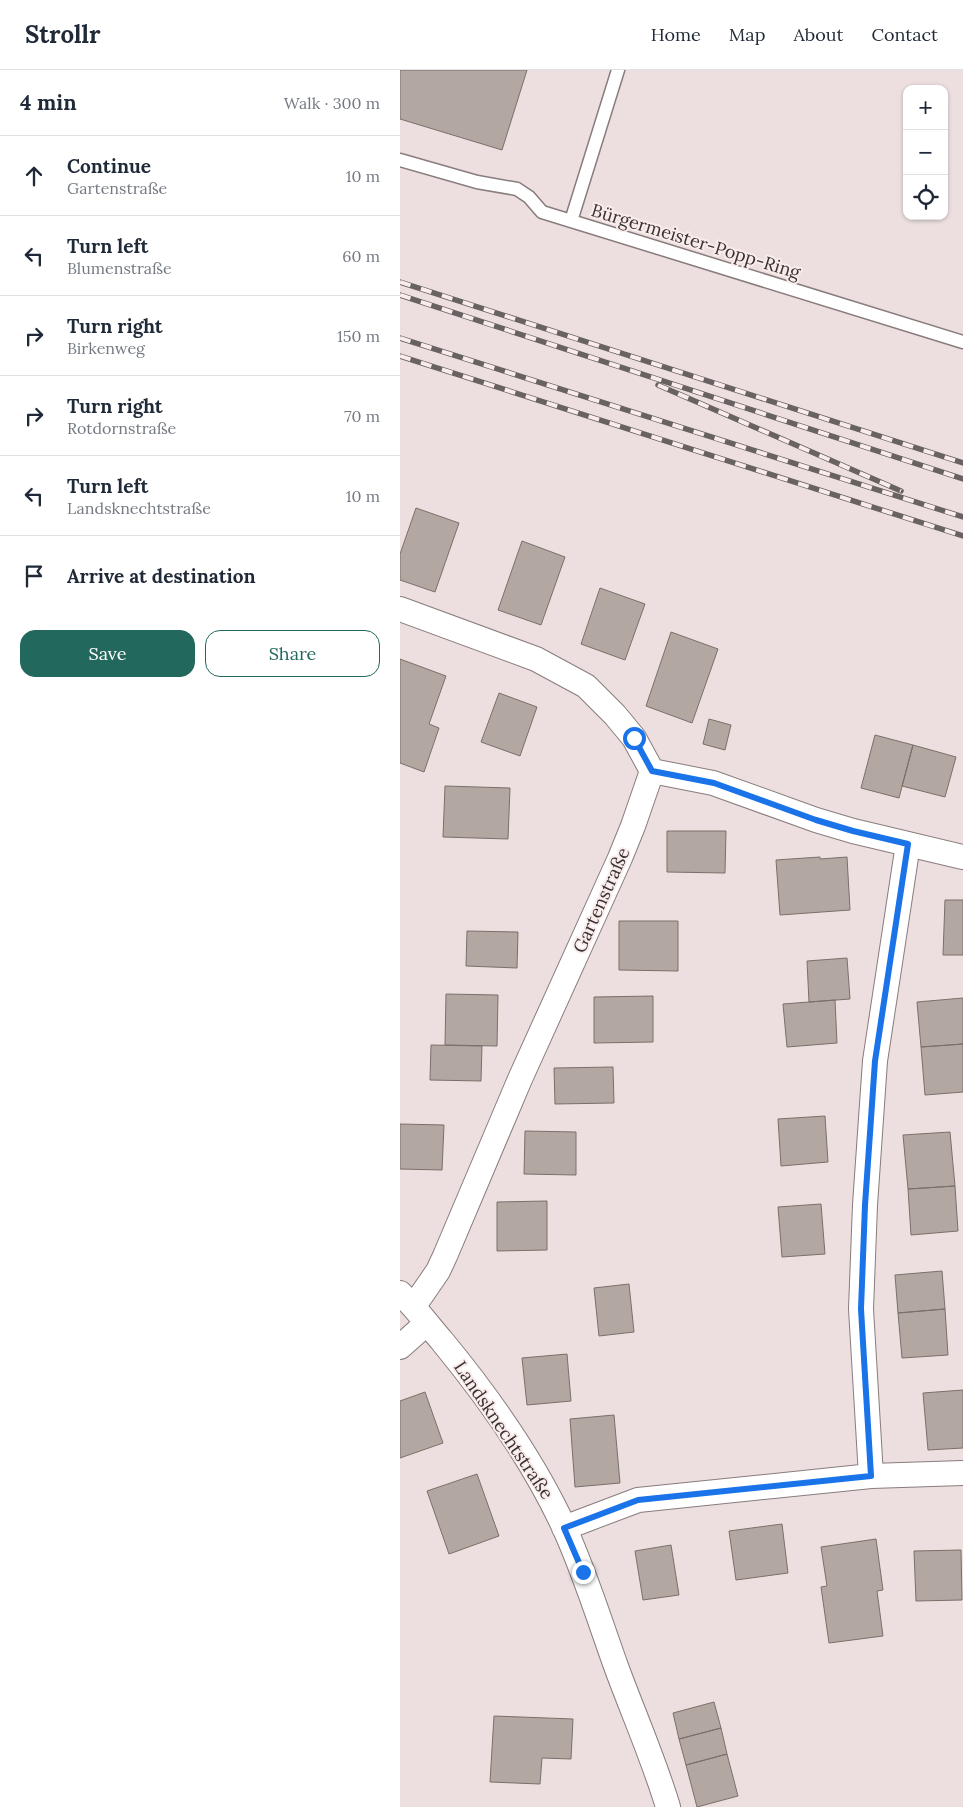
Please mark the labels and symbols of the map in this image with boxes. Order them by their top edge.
street label: Bürgermeister-Popp-Ring [589,198,804,284]
route start [623,727,646,750]
street label: Gartenstraße [568,844,635,956]
street label: Landsknechtstraße [449,1356,559,1504]
route end [572,1561,595,1584]

